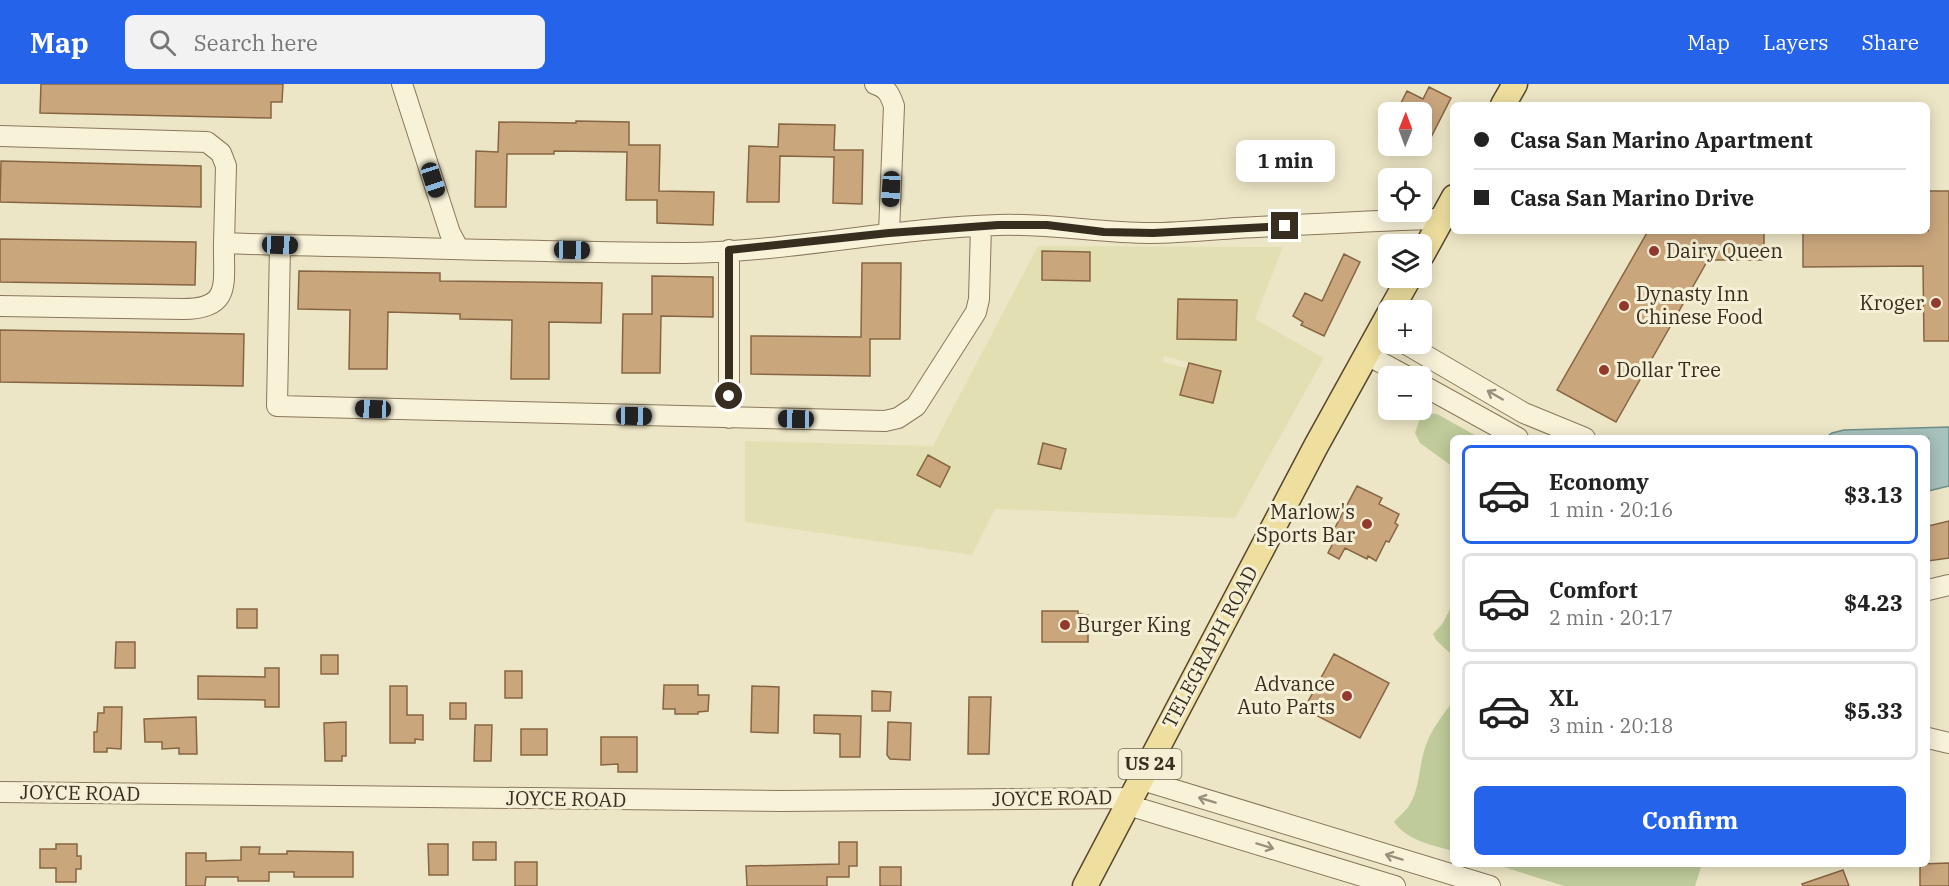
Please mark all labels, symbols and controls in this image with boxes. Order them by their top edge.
search box [125,15,545,69]
text: Map [30,24,89,61]
icon: search [146,26,179,59]
text: Search here [194,28,318,57]
text: Map [1687,28,1730,56]
text: Layers [1763,28,1829,56]
text: Share [1862,28,1919,56]
north arrow [1378,102,1432,156]
map controls [1378,102,1432,420]
text: Casa San Marino Apartment [1510,125,1813,154]
callout: 1 min [1236,139,1334,181]
text: 1 min [1258,147,1314,174]
car [419,160,447,200]
button: locate [1378,168,1432,222]
car [881,171,901,207]
text: Casa San Marino Drive [1510,183,1754,212]
route end [1271,212,1298,239]
button: layers [1378,234,1432,288]
car [262,235,298,255]
place label: Dairy Queen [1666,237,1783,264]
car [554,241,590,259]
marker: Dairy Queen [1647,244,1661,258]
place label: Dynasty Inn Chinese Food [1636,280,1763,330]
place label: Kroger [1860,289,1924,316]
marker: Kroger [1929,296,1943,310]
marker: Dynasty Inn Chinese Food [1617,299,1631,313]
button: + [1378,300,1432,354]
place label: Dollar Tree [1616,356,1721,383]
marker: Dollar Tree [1597,363,1611,377]
button: − [1378,366,1432,420]
route start [715,382,742,409]
one-way arrow [1486,389,1504,400]
car [355,399,391,419]
car [616,407,652,425]
car [778,410,814,428]
text: Economy [1549,467,1649,496]
icon: car [1477,468,1531,522]
text: $3.13 [1844,480,1903,509]
text: 1 min · 20:16 [1549,496,1673,523]
place label: Marlow's Sports Bar [1256,498,1355,548]
marker: Marlow's Sports Bar [1360,517,1374,531]
street label: TELEGRAPH ROAD [1155,561,1264,733]
text: Comfort [1549,575,1638,604]
icon: car [1477,576,1531,630]
text: $4.23 [1844,588,1903,617]
text: 2 min · 20:17 [1549,604,1673,631]
place label: Burger King [1077,611,1191,638]
marker: Burger King [1058,618,1072,632]
place label: Advance Auto Parts [1237,670,1335,720]
text: XL [1549,683,1579,712]
icon: car [1477,684,1531,738]
marker: Advance Auto Parts [1340,689,1354,703]
text: $5.33 [1844,696,1903,725]
text: 3 min · 20:18 [1549,712,1673,739]
road number: US 24 [1118,749,1182,779]
street label: JOYCE ROAD [20,778,140,807]
street label: JOYCE ROAD [992,783,1112,812]
street label: JOYCE ROAD [506,784,626,813]
button: Confirm [1474,786,1906,855]
one-way arrow [1198,794,1217,805]
one-way arrow [1255,842,1274,853]
one-way arrow [1384,850,1403,861]

